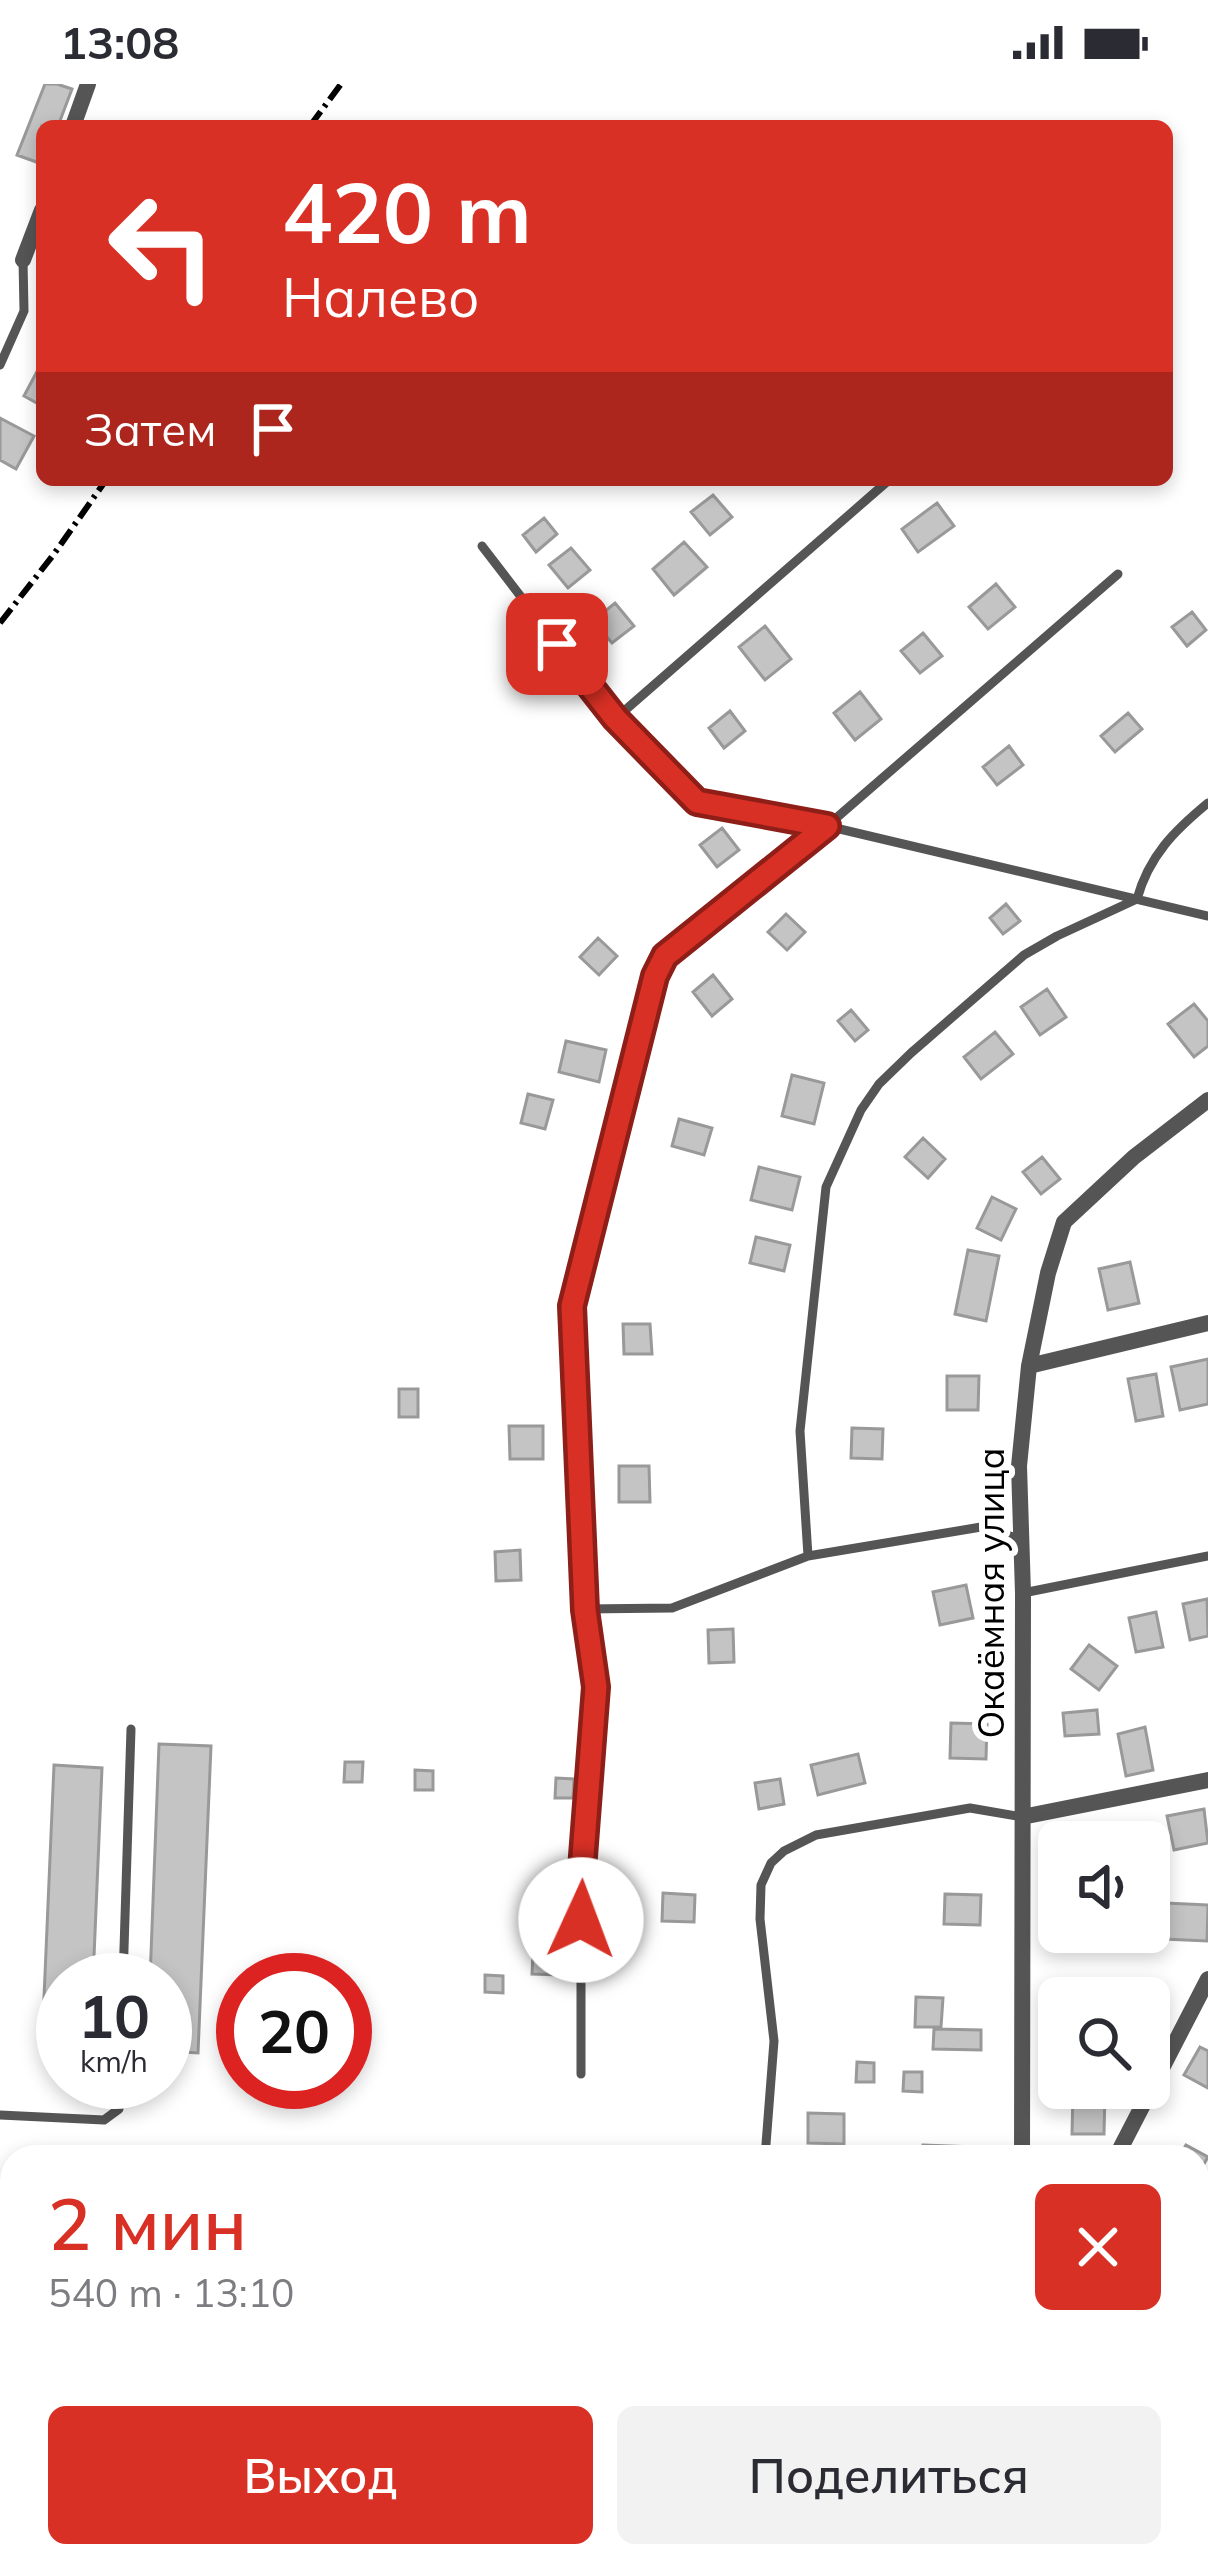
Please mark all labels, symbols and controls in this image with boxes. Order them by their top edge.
text: 13:08 [60,14,179,70]
text: 420 m [282,159,532,264]
icon: left [84,168,240,324]
text: Налево [282,263,479,331]
icon: arrive [240,396,306,462]
text: Затем [84,401,216,457]
pin [506,593,608,695]
icon: arrive [524,611,590,677]
street label: Окаёмная улица [968,1448,1013,1738]
map controls [1038,1821,1170,2109]
button: sound [1038,1821,1170,1953]
position arrow [518,1857,644,1983]
speed limit sign: 20 [216,1953,372,2109]
button: search [1038,1977,1170,2109]
text: 10 [78,1978,150,2053]
text: km/h [80,2042,148,2080]
text: 2 мин [48,2178,247,2268]
button: close [1035,2184,1161,2310]
text: 540 m · 13:10 [48,2268,294,2317]
button: Выход [48,2406,593,2544]
button: Поделиться [617,2406,1161,2544]

